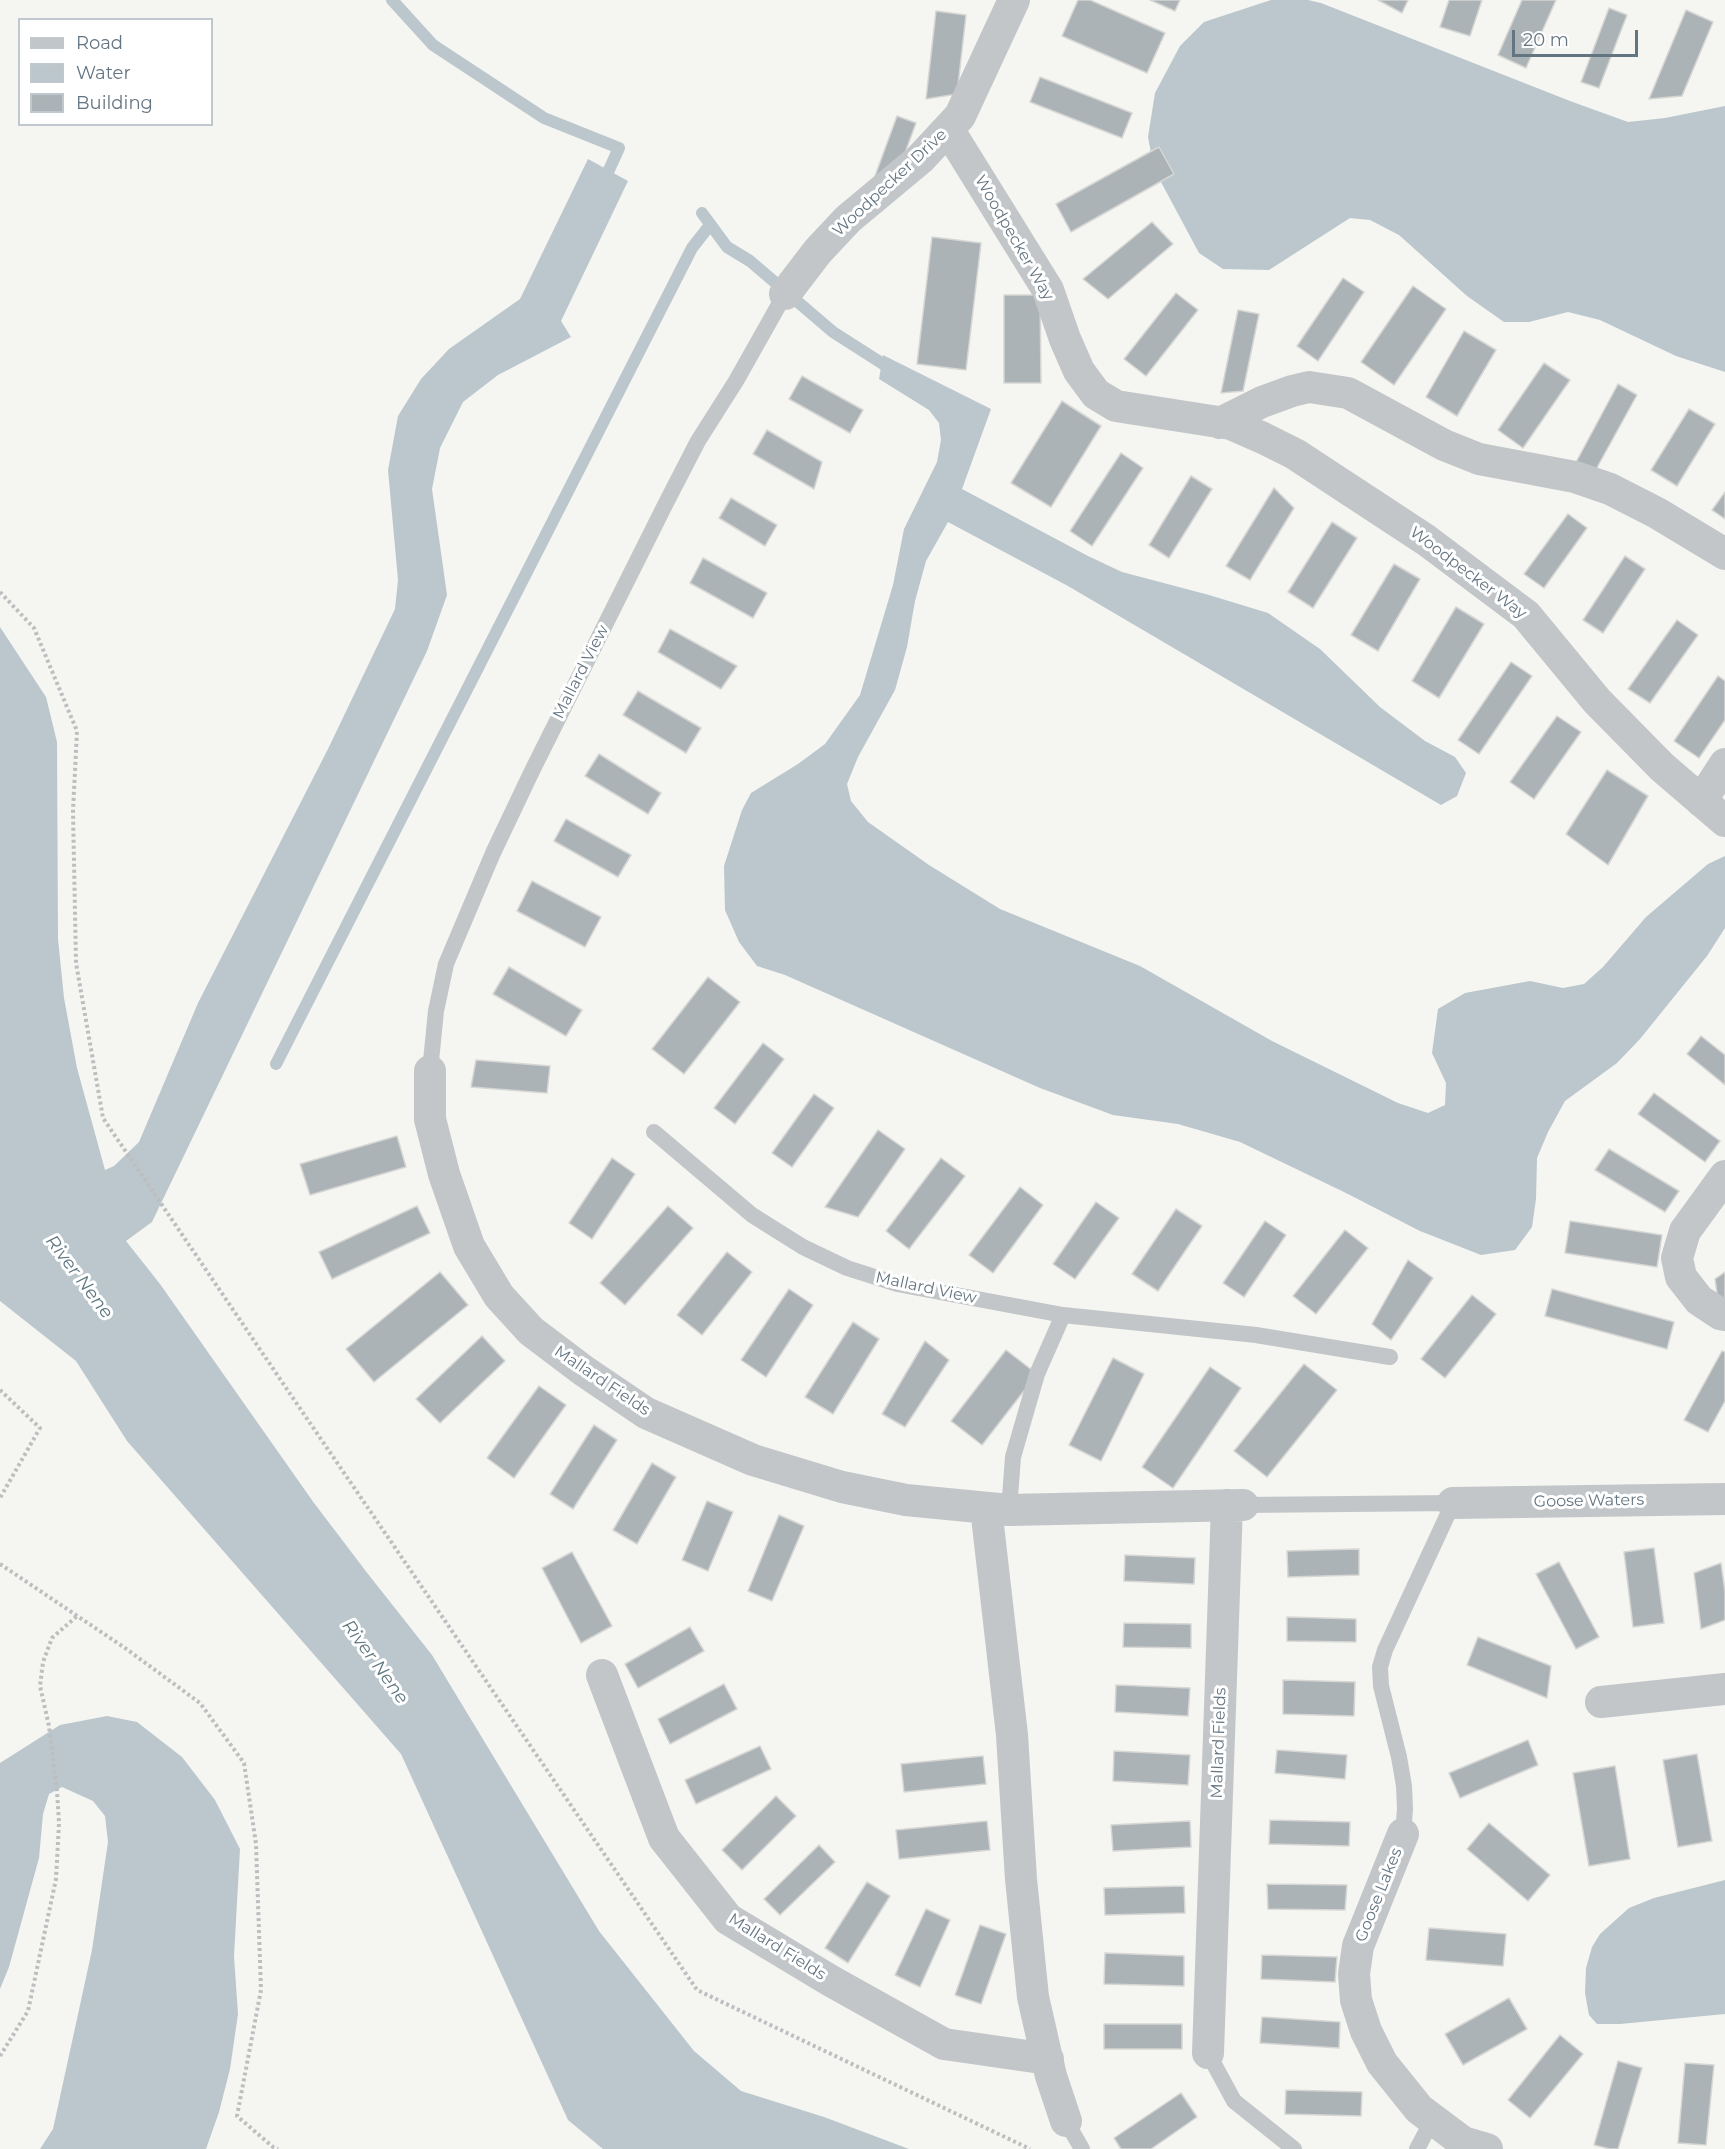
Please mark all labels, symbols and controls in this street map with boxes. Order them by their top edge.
legend [18,18,213,126]
scale bar [1515,18,1641,56]
text: 20 m [1523,29,1569,51]
text: Road [76,32,123,54]
text: Water [76,62,131,84]
text: Building [76,92,153,114]
street label: Woodpecker Drive [829,125,951,241]
street label: Woodpecker Way [970,172,1058,304]
street label: Woodpecker Way [1406,523,1530,623]
street label: Mallard View [549,622,613,722]
water label: River Nene [41,1231,117,1323]
street label: Mallard View [874,1268,978,1308]
street label: Mallard Fields [551,1342,653,1420]
street label: Goose Waters [1534,1490,1644,1512]
water label: River Nene [337,1616,413,1708]
street label: Mallard Fields [1207,1687,1231,1799]
street label: Goose Lakes [1351,1845,1407,1945]
street label: Mallard Fields [725,1909,829,1985]

